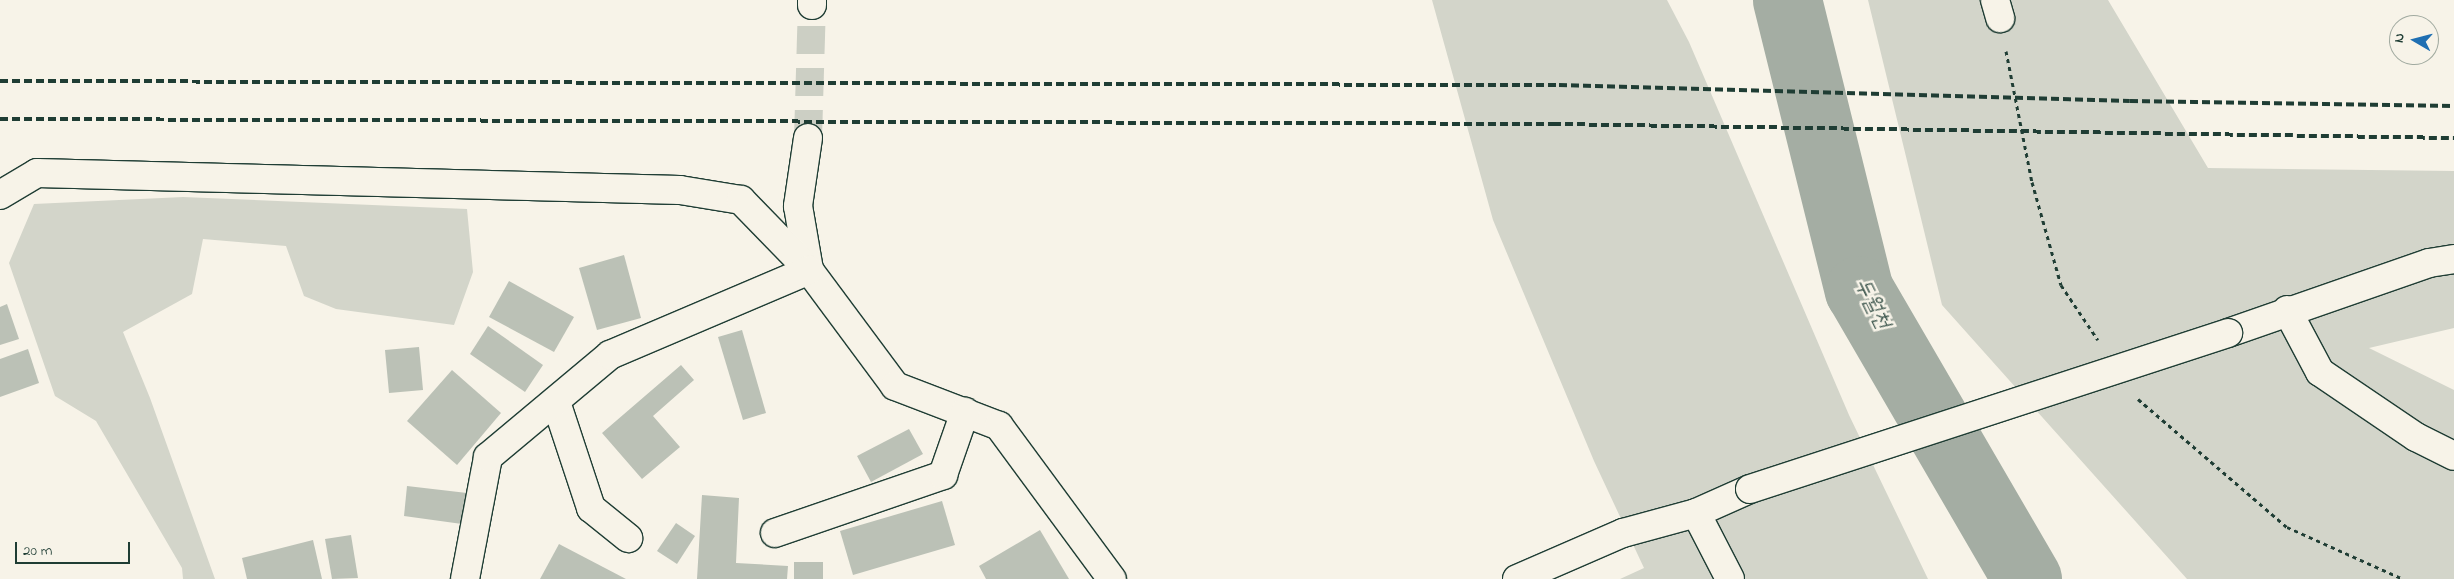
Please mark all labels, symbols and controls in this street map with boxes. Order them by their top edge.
north arrow [2389,15,2439,65]
text: N [2389,32,2411,44]
water label: 두월천 [1847,274,1895,334]
scale bar [18,532,132,564]
text: 20 m [23,540,52,562]

